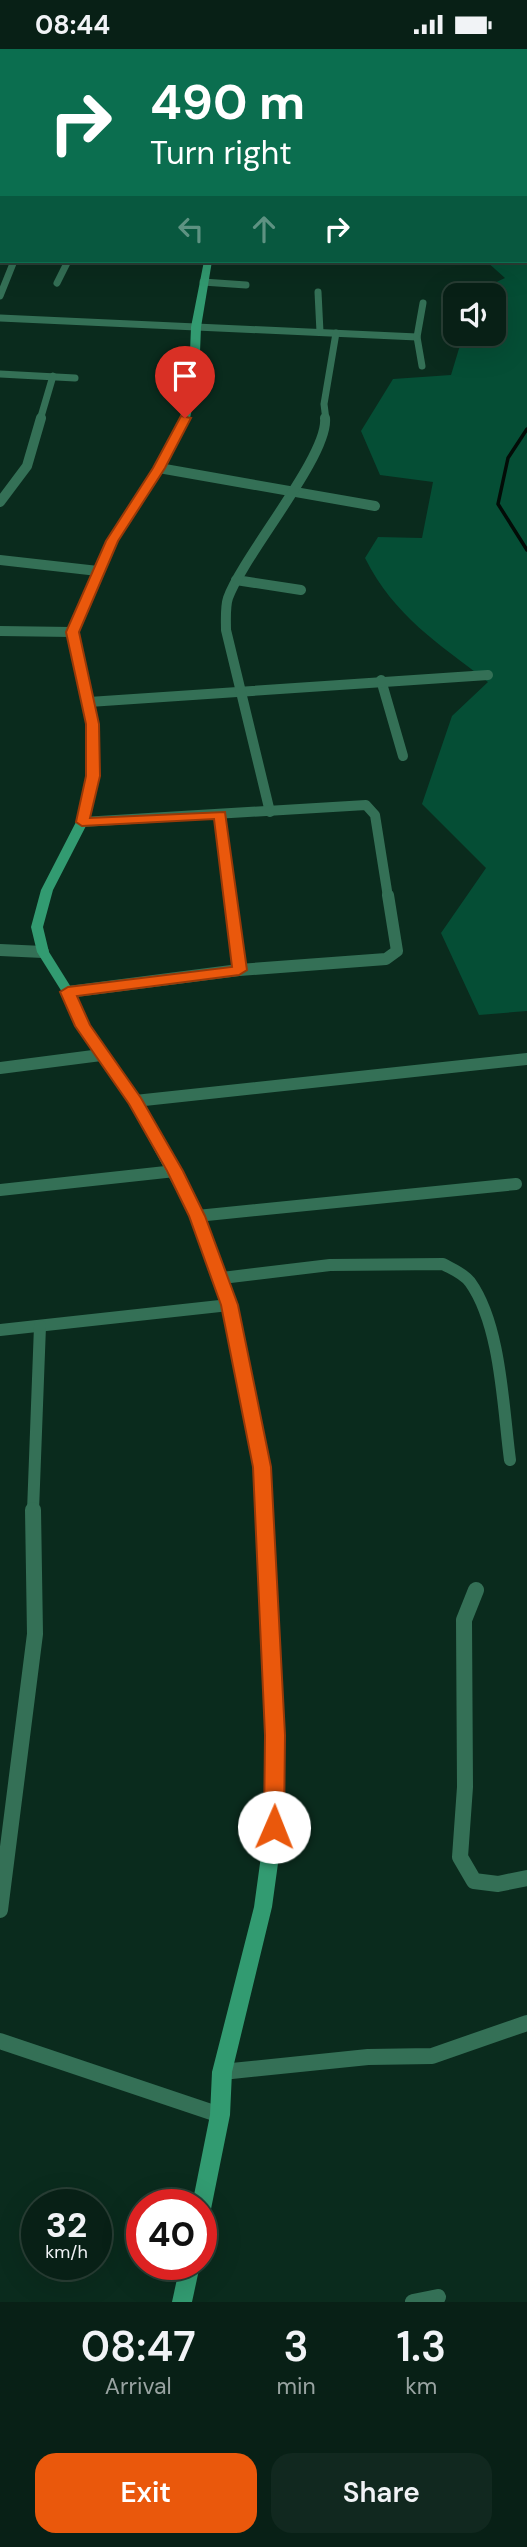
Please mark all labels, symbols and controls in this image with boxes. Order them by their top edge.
text: 08:44 [35,8,110,42]
text: 490 m [150,70,305,134]
icon: right [35,77,126,168]
text: Turn right [150,132,292,174]
icon: left [172,210,210,248]
icon: ahead [245,210,283,248]
icon: right [318,210,356,248]
map controls [443,283,506,346]
button: sound [443,283,506,346]
pin [155,346,215,418]
icon: arrive [166,357,204,395]
position arrow [237,1790,311,1864]
speed limit sign: 40 [126,2189,217,2280]
text: 32 [46,2202,87,2248]
text: km/h [45,2240,88,2264]
text: 08:47 [81,2319,196,2374]
text: 3 [284,2319,309,2374]
text: 1.3 [396,2319,446,2374]
text: Arrival [105,2371,172,2401]
text: min [276,2371,316,2401]
text: km [405,2371,437,2401]
button: Exit [35,2453,257,2533]
button: Share [271,2453,492,2533]

